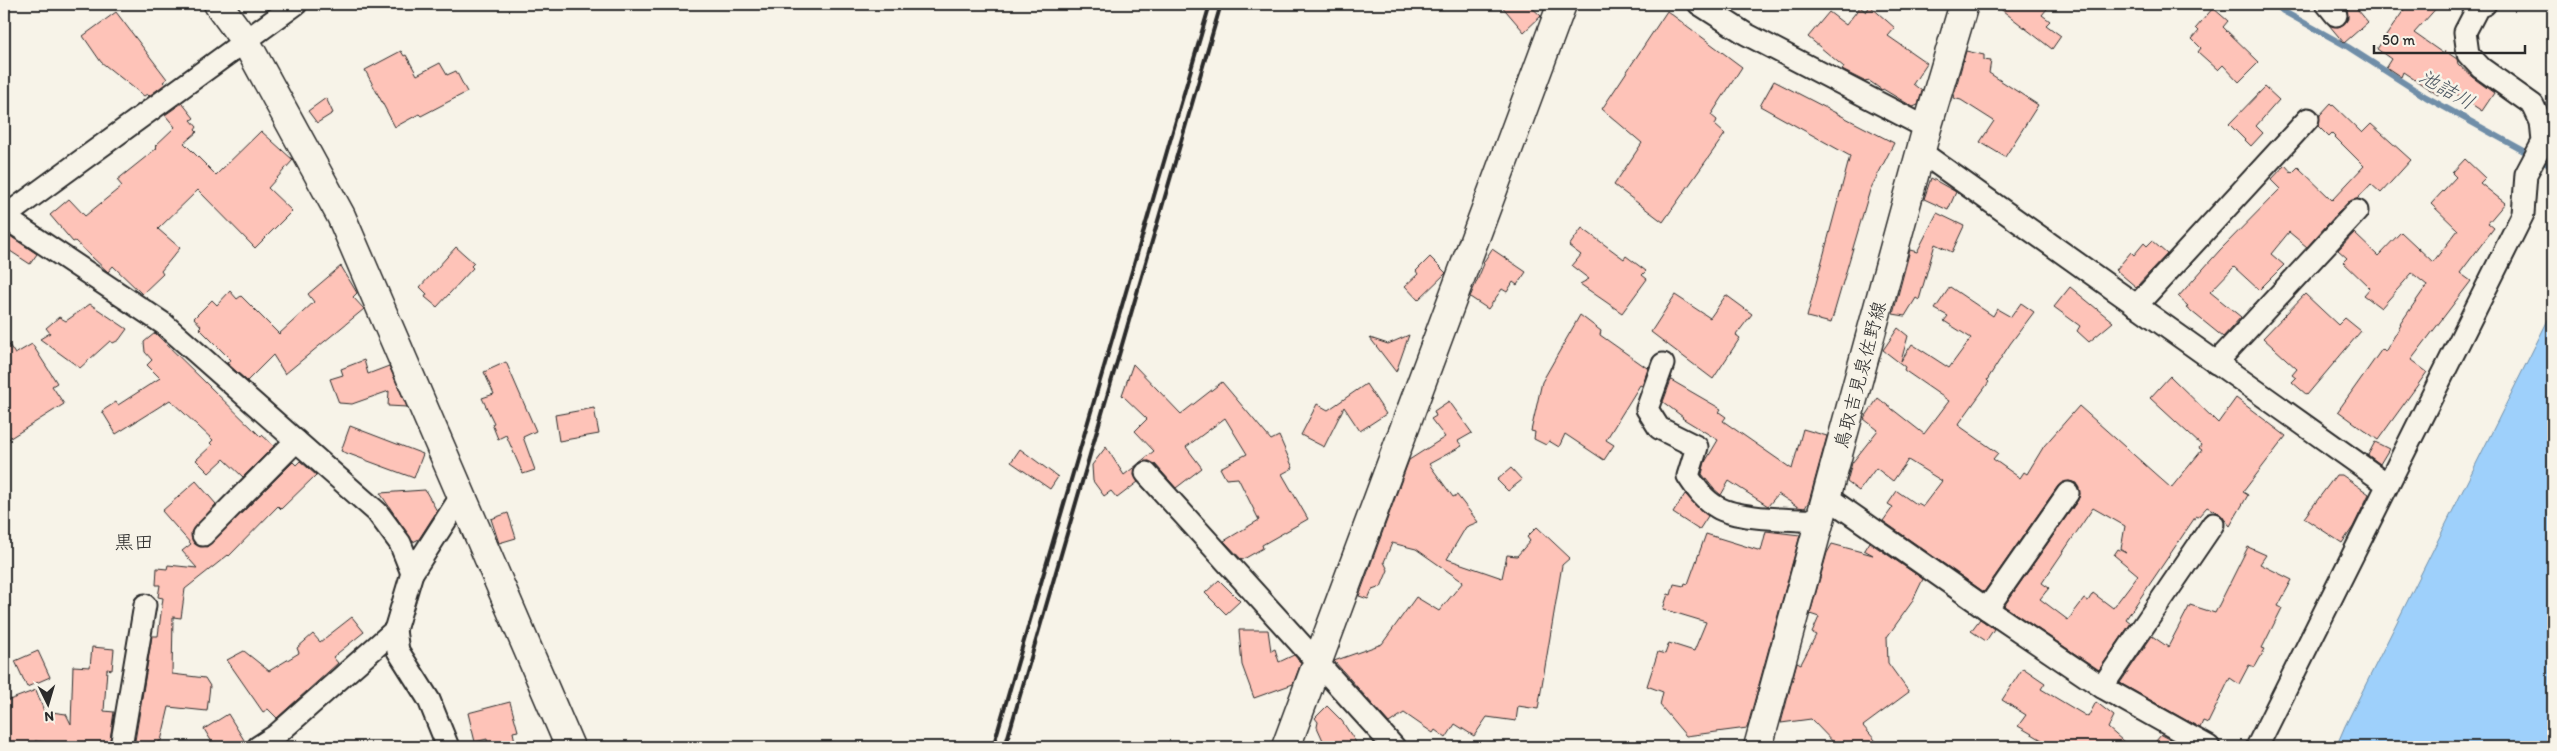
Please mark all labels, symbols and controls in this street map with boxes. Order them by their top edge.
scale bar [2374,22,2526,54]
text: 50 m [2382,31,2415,49]
water label: 池詰川 [2415,64,2479,114]
street label: 鳥取吉見泉佐野線 [1829,299,1891,451]
district label: 黒田 [114,530,154,554]
north arrow [22,678,72,728]
text: N [44,708,55,725]

